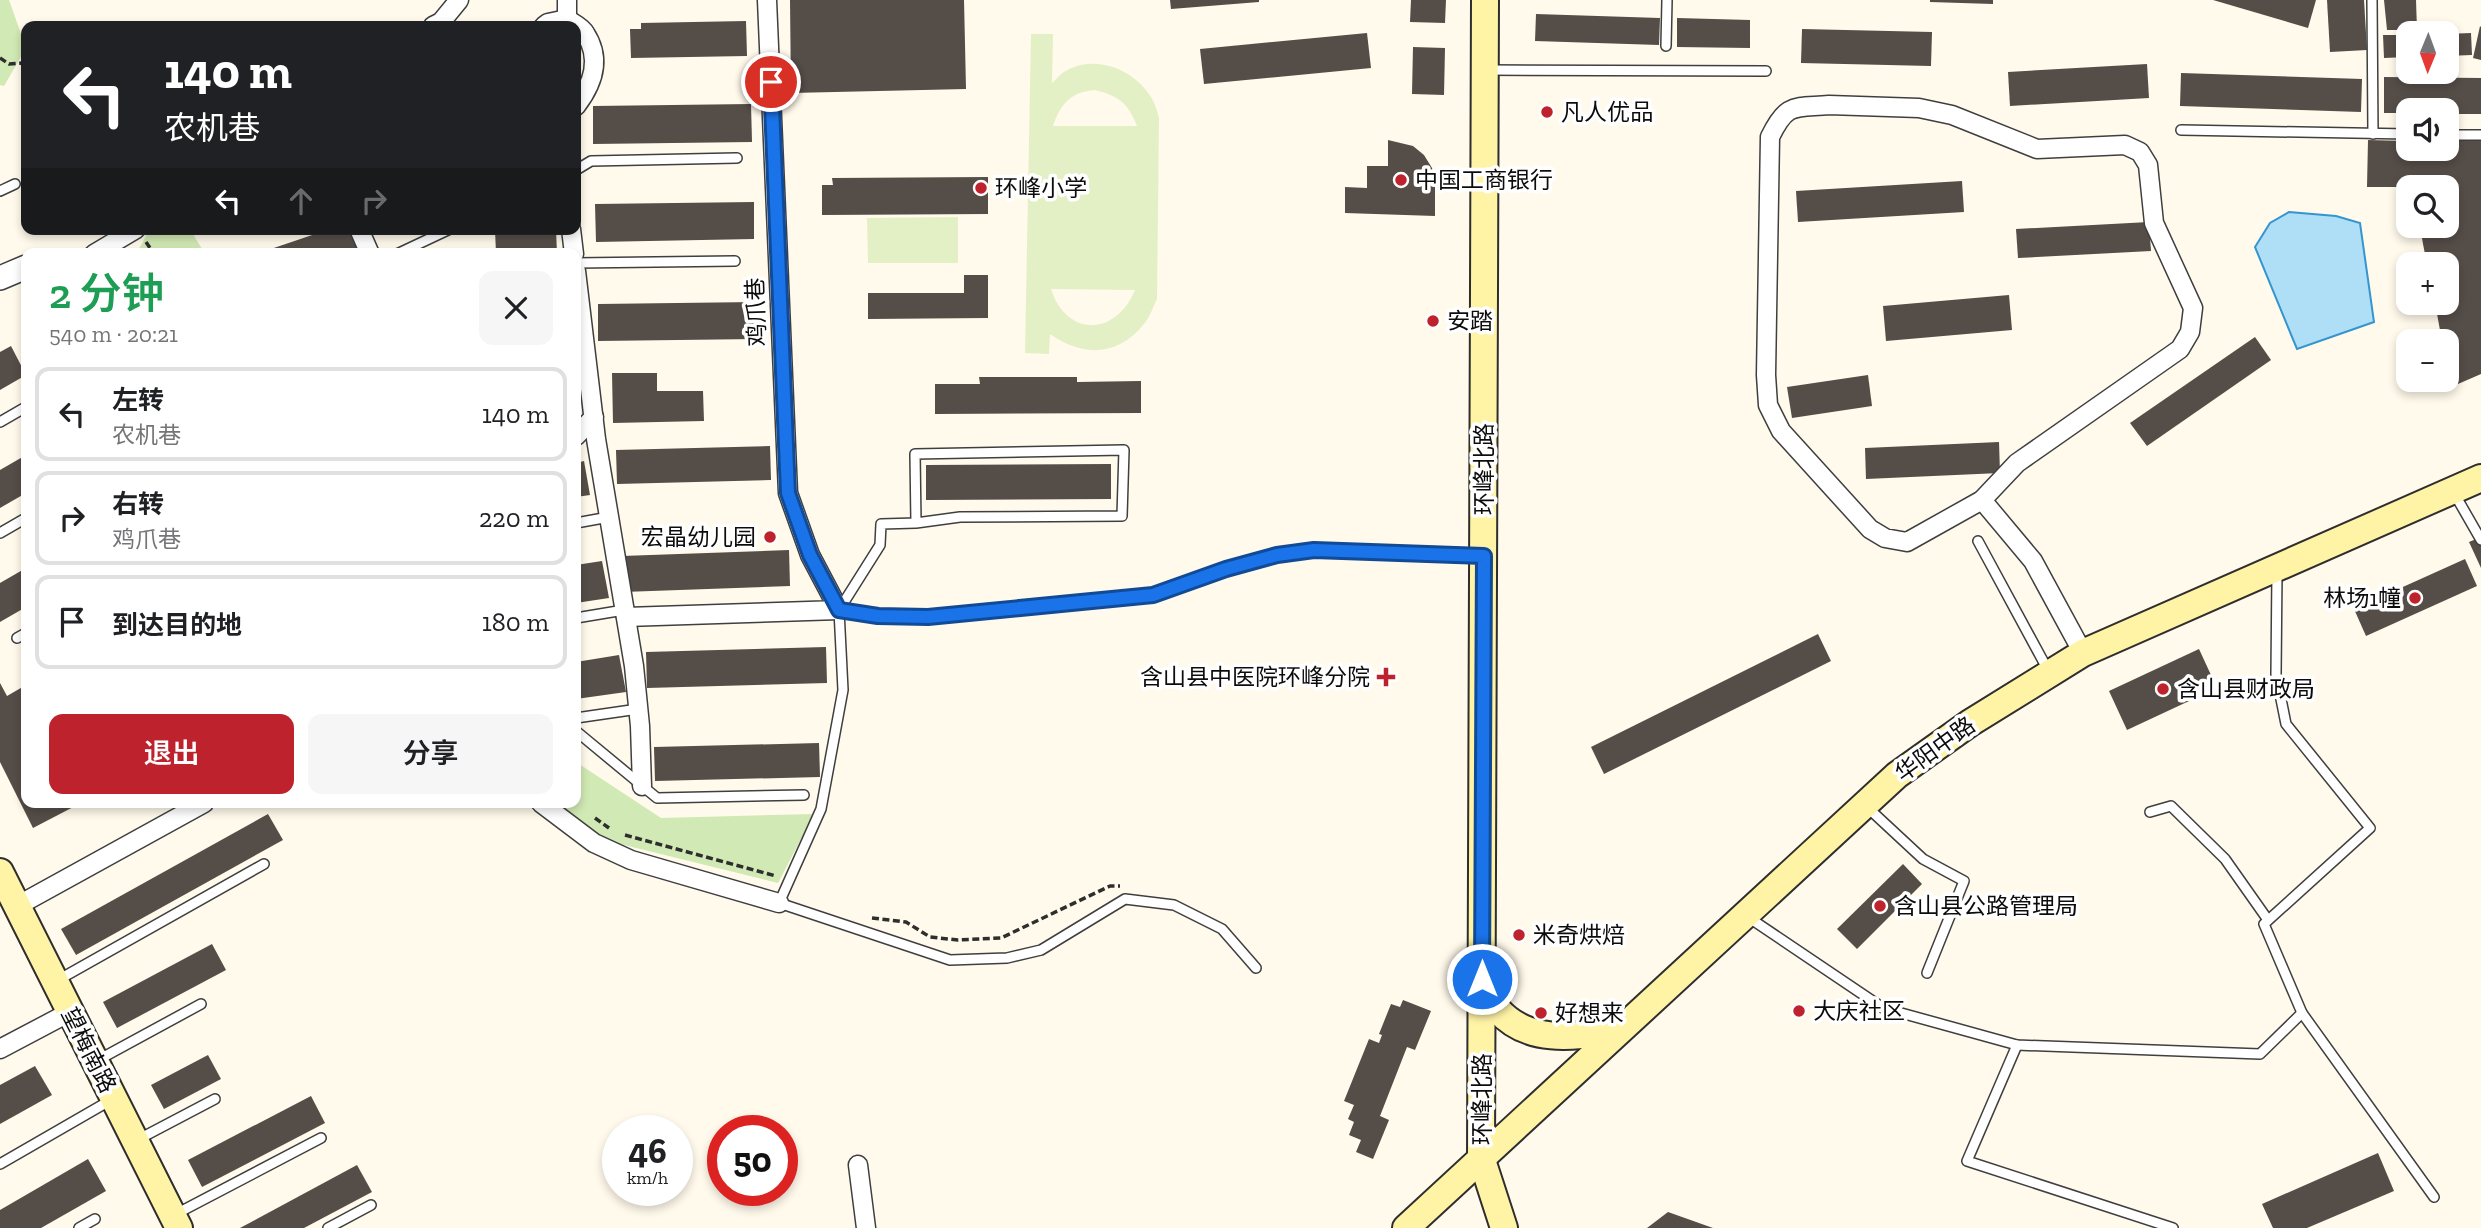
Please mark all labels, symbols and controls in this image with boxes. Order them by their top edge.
north arrow [2396,21,2459,84]
map controls [2396,21,2459,392]
text: 140 m [164,42,292,101]
icon: left [49,49,140,140]
pin [741,52,801,112]
icon: arrive [752,63,790,101]
place label: 凡人优品 [1561,98,1653,126]
button: sound [2396,98,2459,161]
marker: 凡人优品 [1539,104,1555,120]
text: 农机巷 [164,109,260,147]
place label: 中国工商银行 [1415,166,1553,194]
marker: 中国工商银行 [1393,172,1409,188]
place label: 环峰小学 [995,174,1087,202]
button: search [2396,175,2459,238]
marker: 环峰小学 [973,180,989,196]
icon: left [209,182,247,220]
icon: ahead [282,182,320,220]
icon: right [355,182,393,220]
button: + [2396,252,2459,315]
text: 2 分钟 [49,268,164,319]
button: close [479,271,553,345]
street label: 鸡爪巷 [741,277,771,347]
place label: 安踏 [1447,307,1493,335]
marker: 安踏 [1425,313,1441,329]
text: 540 m · 20:21 [49,320,178,348]
button: − [2396,329,2459,392]
text: 左转 [112,384,164,416]
icon: left [53,395,91,433]
text: 140 m [482,398,549,430]
text: 农机巷 [112,421,181,449]
street label: 环峰北路 [1470,423,1498,515]
text: 右转 [112,488,164,520]
icon: right [53,499,91,537]
text: 220 m [479,502,549,534]
place label: 宏晶幼儿园 [641,523,756,551]
text: 鸡爪巷 [112,525,181,553]
marker: 宏晶幼儿园 [762,529,778,545]
place label: 林场1幢 [2323,584,2401,612]
marker: 林场1幢 [2407,590,2423,606]
icon: arrive [53,603,91,641]
text: 180 m [482,606,549,638]
text: 到达目的地 [112,609,242,641]
place label: 含山县中医院环峰分院 [1140,663,1370,691]
marker: 含山县中医院环峰分院 [1376,667,1396,687]
place label: 含山县财政局 [2177,675,2315,703]
marker: 含山县财政局 [2155,681,2171,697]
street label: 华阳中路 [1890,711,1980,787]
button: 退出 [49,714,294,794]
button: 分享 [308,714,553,794]
place label: 含山县公路管理局 [1894,892,2078,920]
marker: 含山县公路管理局 [1872,898,1888,914]
place label: 米奇烘焙 [1533,921,1625,949]
marker: 米奇烘焙 [1511,927,1527,943]
position arrow [1445,942,1519,1016]
place label: 大庆社区 [1813,997,1905,1025]
place label: 好想来 [1555,999,1624,1027]
street label: 望梅南路 [56,1003,122,1097]
marker: 大庆社区 [1791,1003,1807,1019]
marker: 好想来 [1533,1005,1549,1021]
street label: 环峰北路 [1468,1053,1496,1145]
speed limit sign: 50 [707,1115,798,1206]
text: 46 [628,1130,667,1172]
text: km/h [627,1167,668,1189]

